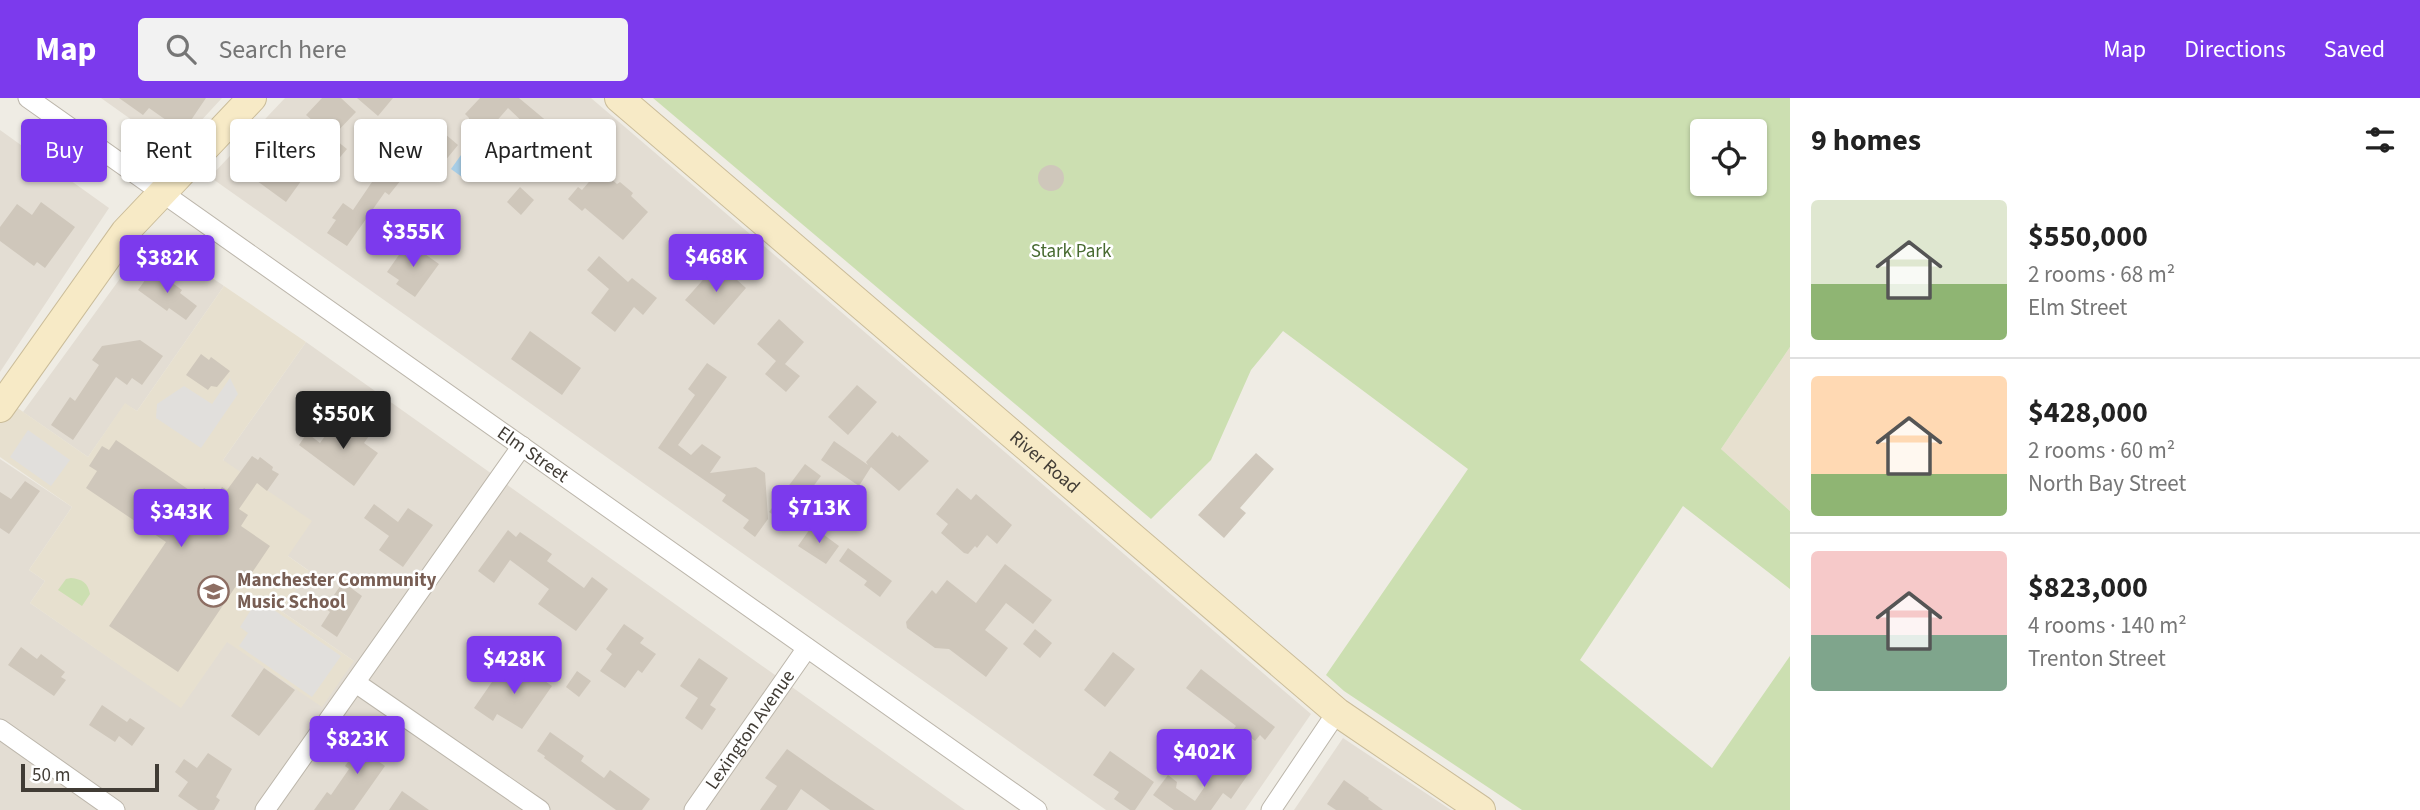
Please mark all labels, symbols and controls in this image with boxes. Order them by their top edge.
search box [138,18,628,81]
text: Map [35,26,96,73]
icon: search [162,30,200,68]
text: Search here [218,31,347,68]
text: Map [2103,32,2146,67]
text: Directions [2184,32,2286,67]
text: Saved [2324,32,2385,67]
chip: Buy [21,119,107,182]
chip: Rent [121,119,216,182]
chip: Filters [230,119,340,182]
chip: New [354,119,447,182]
chip: Apartment [461,119,616,182]
map controls [1690,119,1767,196]
button: locate [1690,119,1767,196]
text: 9 homes [1811,119,1921,162]
icon: filters [2361,121,2399,159]
pin: $355K [364,209,462,269]
text: $355K [382,215,444,248]
text: $550,000 [2028,215,2148,258]
icon: home [1867,228,1951,312]
pin: $468K [667,234,765,294]
pin: $382K [118,236,216,295]
park label: Stark Park [1031,238,1112,265]
text: $468K [685,240,747,273]
text: $382K [136,241,198,274]
text: 2 rooms · 68 m² [2028,258,2175,291]
text: Elm Street [2028,291,2127,324]
text: $428,000 [2028,391,2148,434]
pin: $550K [294,392,392,451]
text: $550K [312,397,374,430]
icon: home [1867,404,1951,488]
street label: Elm Street [492,420,575,489]
street label: River Road [1004,424,1086,500]
text: 2 rooms · 60 m² [2028,434,2175,467]
text: North Bay Street [2028,467,2186,500]
pin: $713K [770,486,868,545]
pin: $343K [132,490,230,549]
text: $713K [788,491,850,524]
text: $343K [150,495,212,528]
text: $823,000 [2028,566,2148,609]
place label: Manchester Community Music School [237,567,436,616]
school or university icon: Manchester Community Music School [197,574,231,608]
icon: home [1867,579,1951,663]
text: 4 rooms · 140 m² [2028,609,2187,642]
pin: $428K [465,636,563,696]
text: $428K [483,642,545,675]
text: Trenton Street [2028,642,2166,675]
street label: Lexington Avenue [699,664,801,795]
pin: $823K [308,716,406,776]
text: $823K [326,722,388,755]
pin: $402K [1155,730,1253,789]
text: $402K [1173,735,1235,768]
scale bar [21,761,159,793]
text: 50 m [32,762,70,789]

